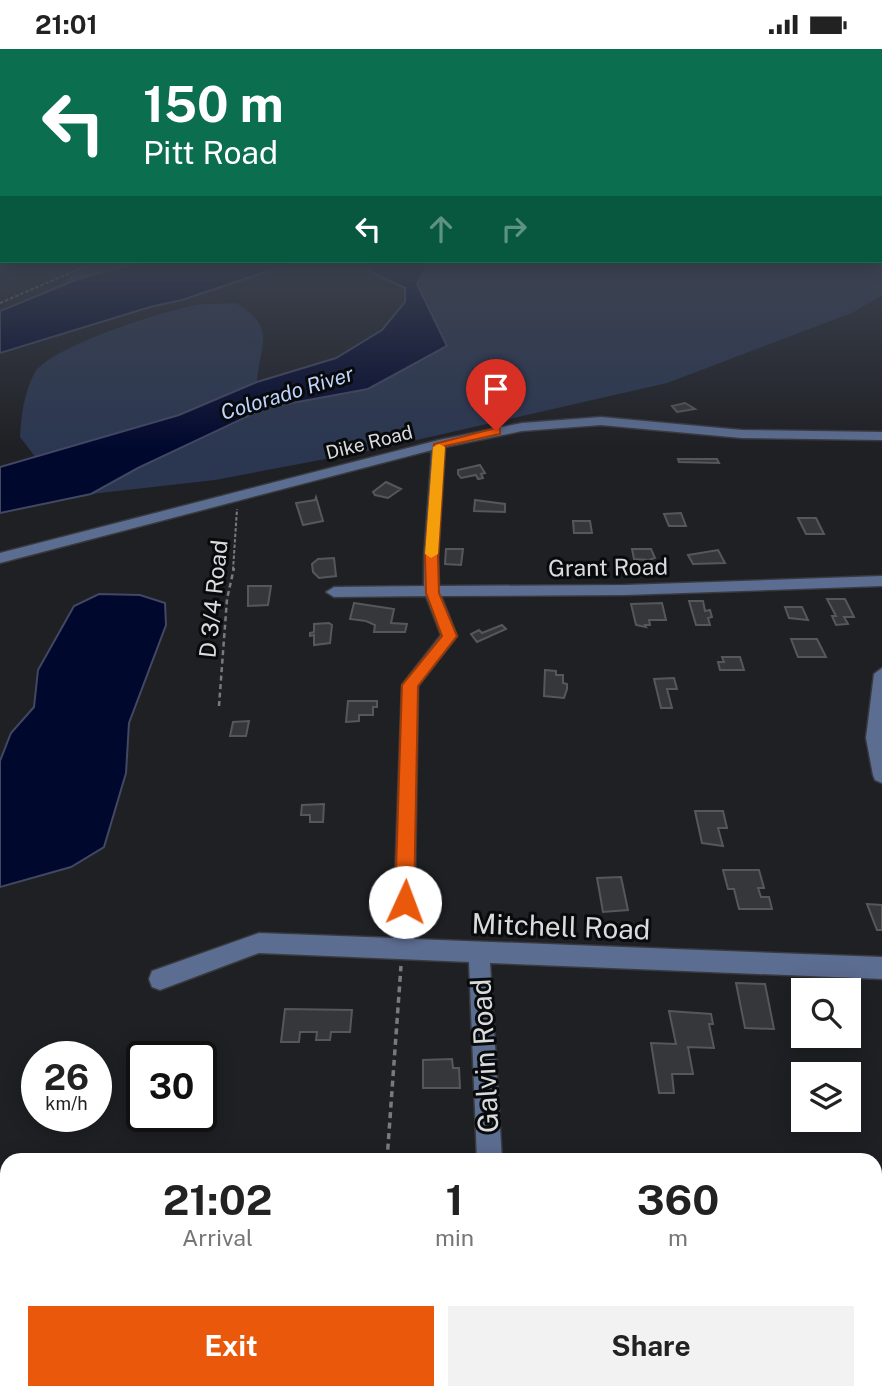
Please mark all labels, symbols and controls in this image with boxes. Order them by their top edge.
text: 21:01 [35,9,98,40]
text: 150 m [143,75,284,133]
icon: left [28,77,119,168]
text: Pitt Road [143,134,278,171]
icon: left [349,210,387,248]
icon: ahead [422,210,460,248]
icon: right [495,210,533,248]
pin [466,359,526,431]
water label: Colorado River [218,361,358,425]
icon: arrive [477,370,515,408]
street label: Dike Road [323,421,415,463]
street label: D 3/4 Road [193,539,233,659]
street label: Grant Road [548,552,668,582]
position arrow [368,865,442,939]
street label: Mitchell Road [471,906,651,946]
street label: Galvin Road [463,978,505,1134]
map controls [791,978,861,1132]
button: search [791,978,861,1048]
speed limit sign: 30 [126,1041,217,1132]
text: 26 [44,1057,89,1098]
button: layers [791,1062,861,1132]
text: km/h [45,1093,88,1114]
text: 21:02 [163,1175,272,1224]
text: 1 [446,1175,464,1224]
text: 360 [637,1175,719,1224]
text: Arrival [182,1224,253,1251]
text: min [435,1224,474,1251]
text: m [668,1224,688,1251]
button: Exit [28,1306,434,1386]
button: Share [448,1306,854,1386]

